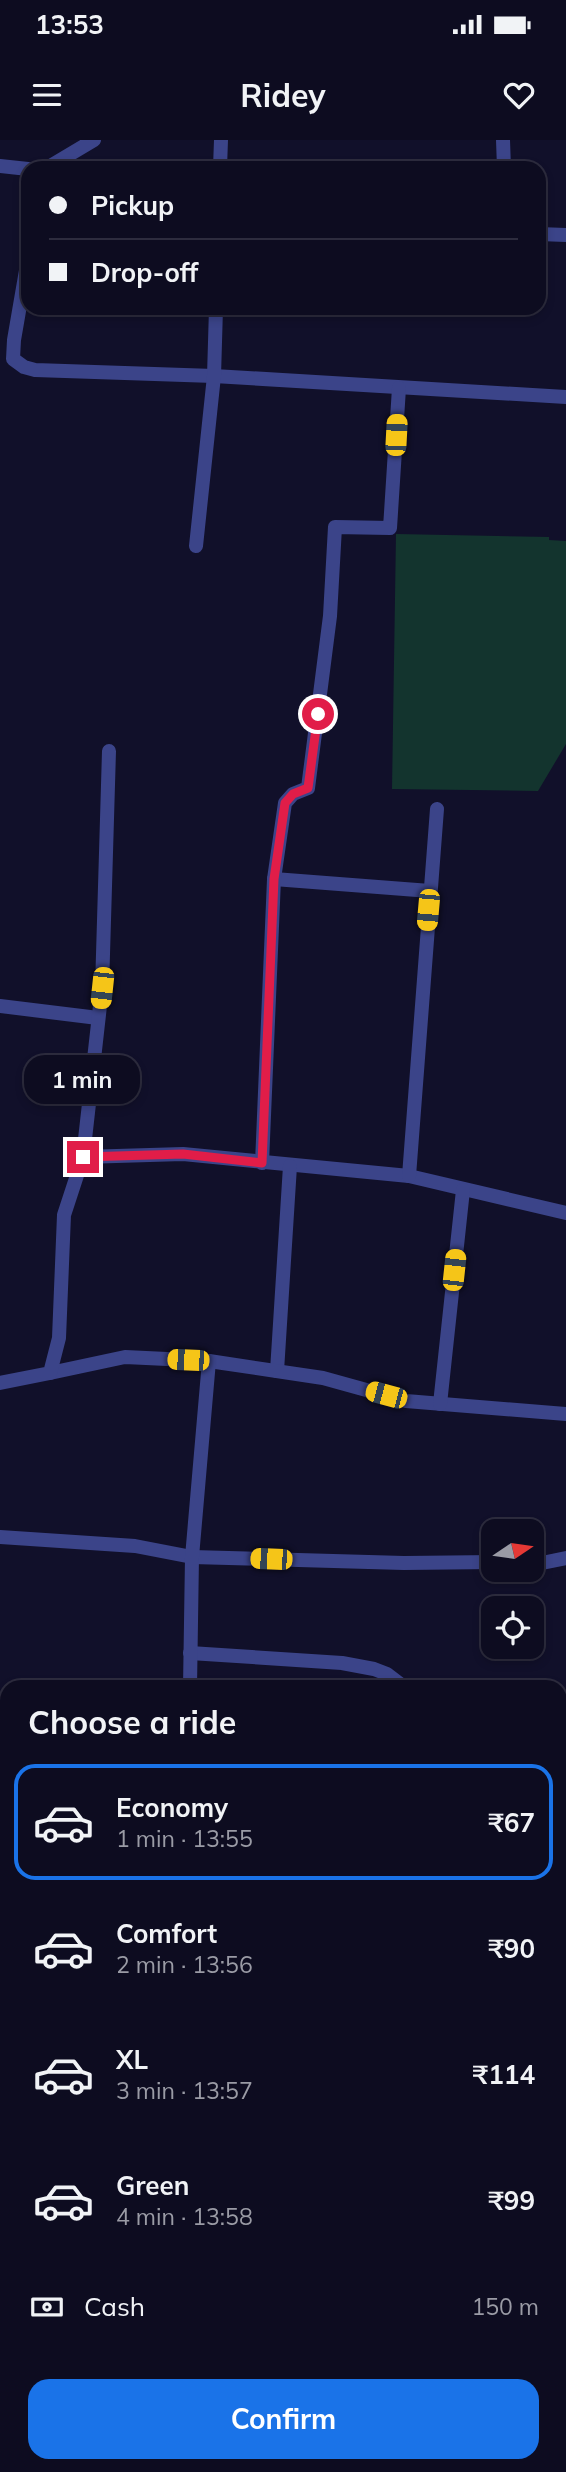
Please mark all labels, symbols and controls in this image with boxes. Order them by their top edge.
text: 13:53 [35,8,104,41]
text: Ridey [240,75,326,115]
icon: menu [28,76,66,114]
icon: heart [500,76,538,114]
text: Pickup [91,189,174,222]
text: Drop-off [91,256,198,289]
car [385,413,408,457]
route start [302,698,334,730]
car [416,888,441,932]
car [90,966,115,1010]
callout: 1 min [25,1056,141,1104]
text: 1 min [52,1065,112,1094]
route end [67,1141,99,1173]
car [442,1248,467,1292]
car [167,1349,210,1371]
car [363,1379,410,1411]
north arrow [481,1519,544,1582]
map controls [481,1519,544,1659]
car [250,1548,293,1570]
button: locate [481,1596,544,1659]
text: Choose a ride [28,1702,236,1742]
icon: car [32,1791,95,1854]
text: Economy [116,1791,228,1824]
text: ₹67 [488,1806,535,1839]
text: 1 min · 13:55 [116,1824,253,1853]
icon: car [32,1917,95,1980]
text: Comfort [116,1917,217,1950]
text: ₹90 [488,1932,535,1965]
text: 2 min · 13:56 [116,1950,253,1979]
icon: car [32,2043,95,2106]
text: XL [116,2043,148,2076]
text: ₹114 [473,2058,535,2091]
text: 3 min · 13:57 [116,2076,253,2105]
icon: car [32,2169,95,2232]
text: Green [116,2169,189,2202]
text: ₹99 [488,2184,535,2217]
text: 4 min · 13:58 [116,2202,253,2231]
icon: cash [28,2288,66,2326]
text: Cash [84,2290,145,2323]
text: 150 m [471,2292,539,2321]
button: Confirm [28,2379,539,2459]

